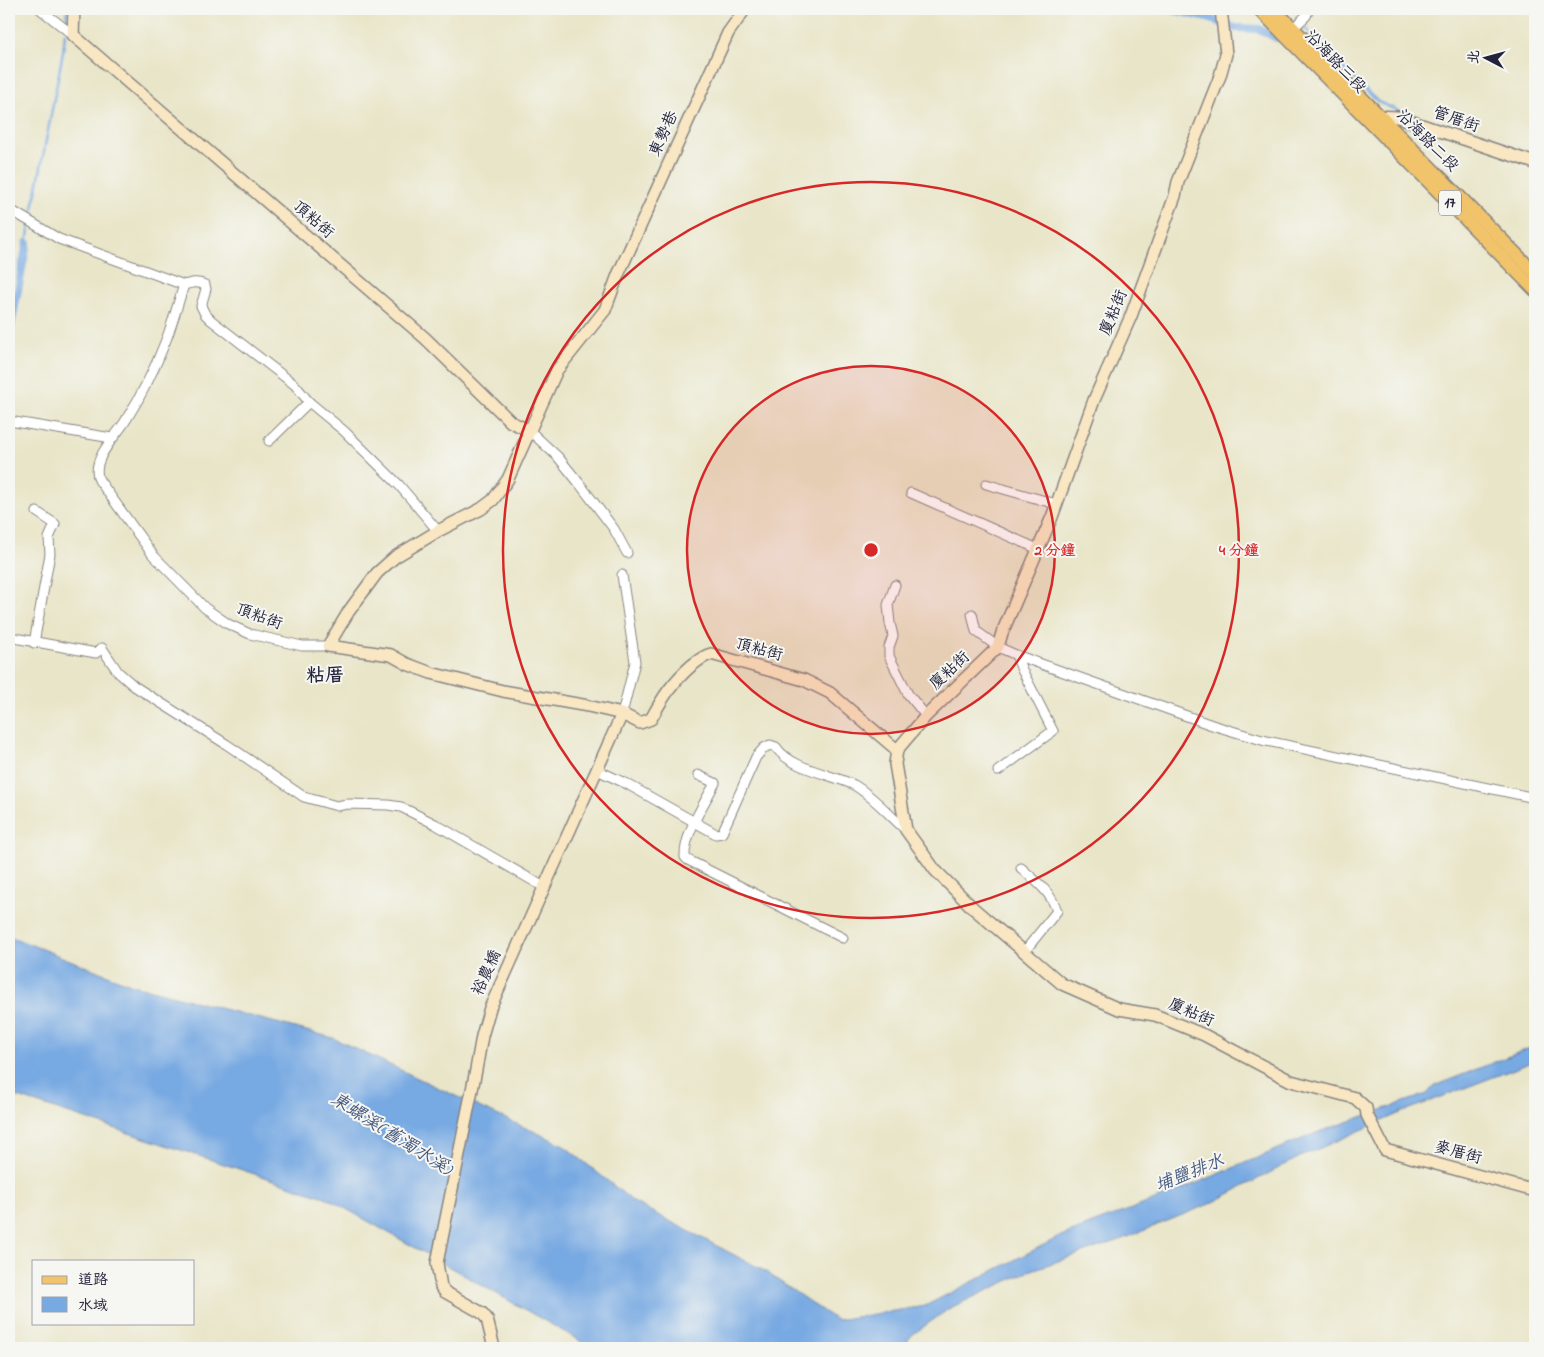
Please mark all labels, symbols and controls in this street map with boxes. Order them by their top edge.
street label: 沿海路三段 [1299,25,1371,99]
north arrow [1462,32,1512,82]
text: 北 [1463,49,1486,65]
street label: 管厝街 [1429,101,1483,139]
street label: 沿海路二段 [1390,104,1464,178]
street label: 東勢巷 [643,107,685,161]
road number: 17 [1439,190,1461,216]
street label: 頂粘街 [287,195,339,245]
street label: 廈粘街 [1094,286,1134,340]
text: 2 分鐘 [1033,540,1076,562]
text: 4 分鐘 [1218,540,1259,562]
centre of rings [862,541,880,559]
street label: 頂粘街 [232,598,286,636]
street label: 頂粘街 [733,632,785,668]
street label: 廈粘街 [924,646,976,696]
district label: 粘厝 [306,663,344,690]
street label: 裕農橋 [466,946,508,1000]
street label: 廈粘街 [1164,993,1218,1033]
water label: 東螺溪(舊濁水溪) [325,1087,458,1184]
street label: 麥厝街 [1432,1135,1484,1171]
water label: 埔鹽排水 [1152,1148,1229,1200]
legend [32,1260,195,1324]
text: 道路 [78,1269,108,1291]
text: 水域 [78,1295,108,1317]

